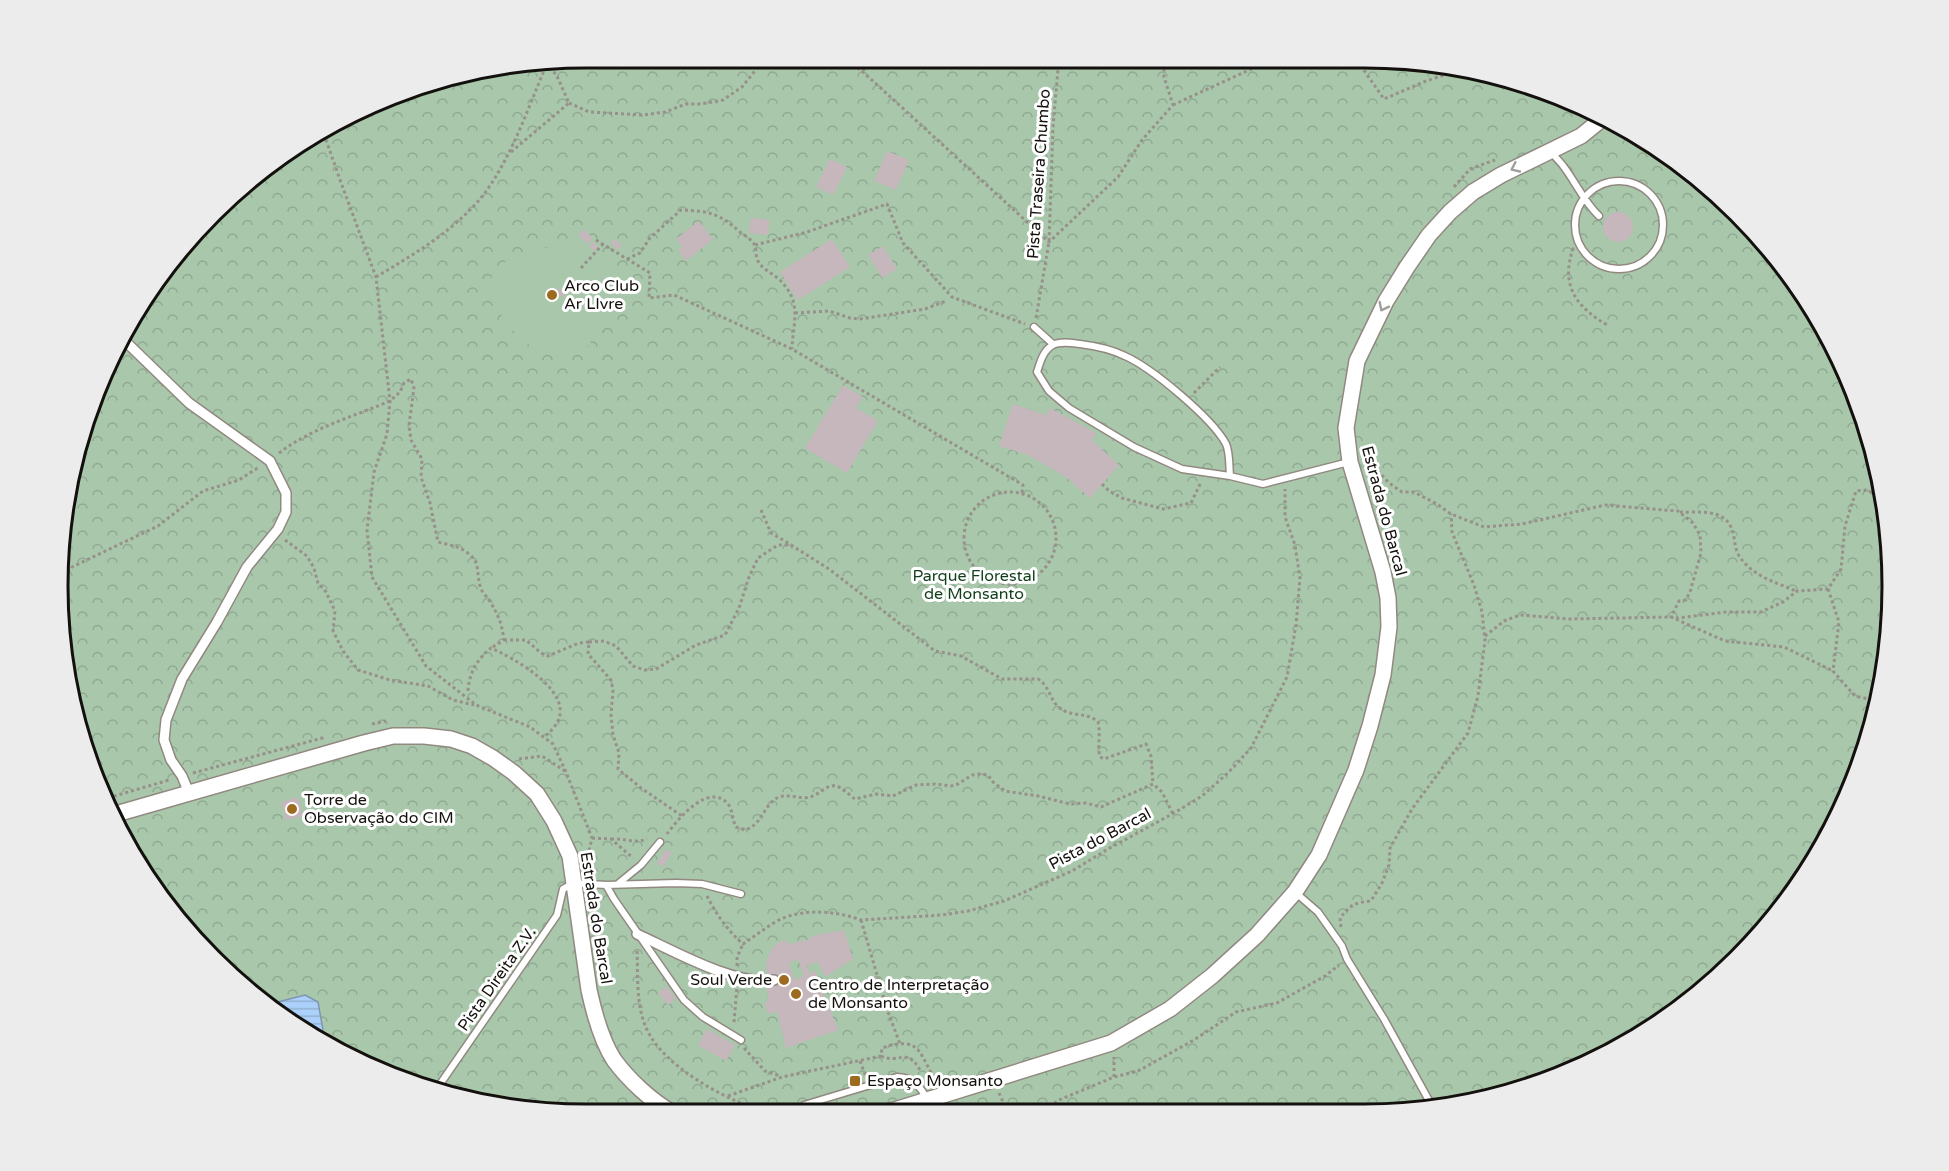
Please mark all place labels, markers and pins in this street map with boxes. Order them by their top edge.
place label: Arco Club Ar LIvre [564,276,639,314]
marker: Arco Club Ar LIvre [545,288,559,302]
place label: Torre de Observação do CIM [304,790,454,828]
marker: Torre de Observação do CIM [285,802,299,816]
place label: Soul Verde [690,970,772,990]
marker: Soul Verde [777,973,791,987]
place label: Centro de Interpretação de Monsanto [808,975,989,1013]
marker: Centro de Interpretação de Monsanto [789,987,803,1001]
place label: Espaço Monsanto [867,1071,1003,1091]
marker: Espaço Monsanto [848,1074,862,1088]

